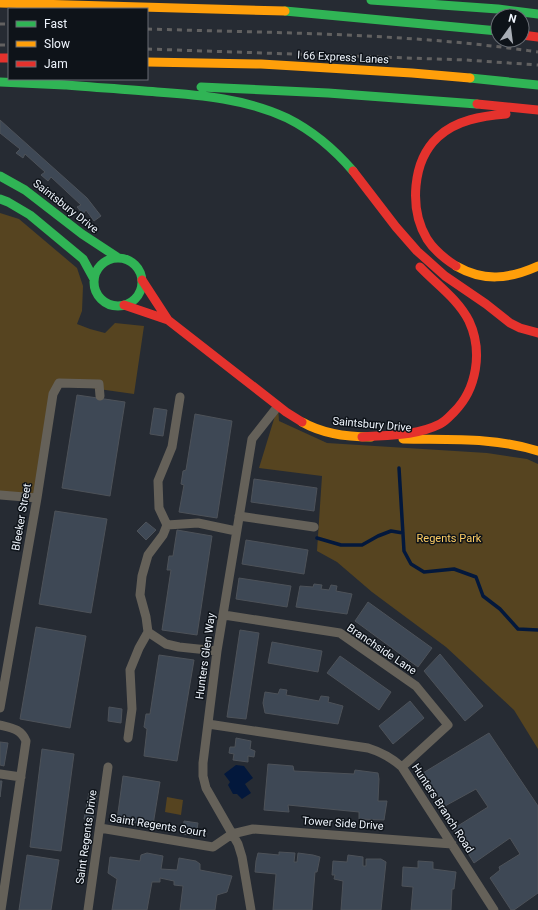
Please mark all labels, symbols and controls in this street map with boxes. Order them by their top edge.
legend [8,8,148,80]
north arrow [490,8,530,48]
text: N [507,12,518,26]
text: Fast [44,17,67,31]
text: Slow [44,37,70,51]
street label: I 66 Express Lanes [297,49,389,66]
text: Jam [44,57,68,71]
street label: Saintsbury Drive [30,177,101,236]
street label: Saintsbury Drive [332,415,412,434]
street label: Bleeker Street [9,482,34,552]
park label: Regents Park [417,532,482,545]
street label: Hunters Glen Way [193,611,218,700]
street label: Branchside Lane [344,621,419,678]
street label: Hunters Branch Road [409,761,476,855]
street label: Saint Regents Drive [73,789,100,885]
street label: Saint Regents Court [109,811,207,840]
street label: Tower Side Drive [302,814,384,833]

